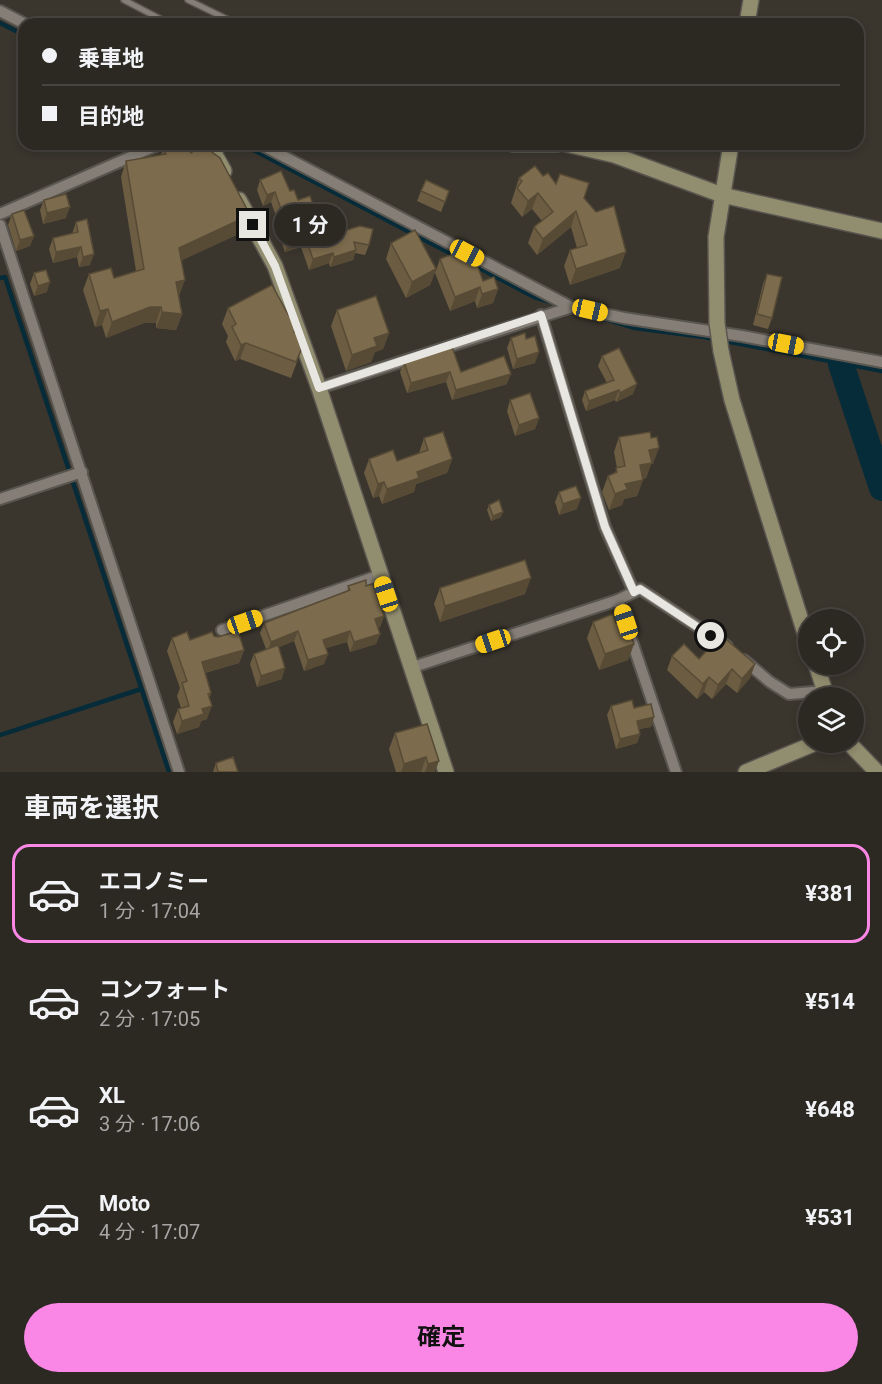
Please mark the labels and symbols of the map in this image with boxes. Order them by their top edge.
callout: 1 分 [274,204,346,246]
route end [239,211,266,238]
car [447,237,487,269]
car [570,297,610,323]
car [767,332,805,356]
car [372,574,400,614]
car [612,602,640,642]
car [225,608,265,636]
route start [697,622,724,649]
car [473,627,513,655]

